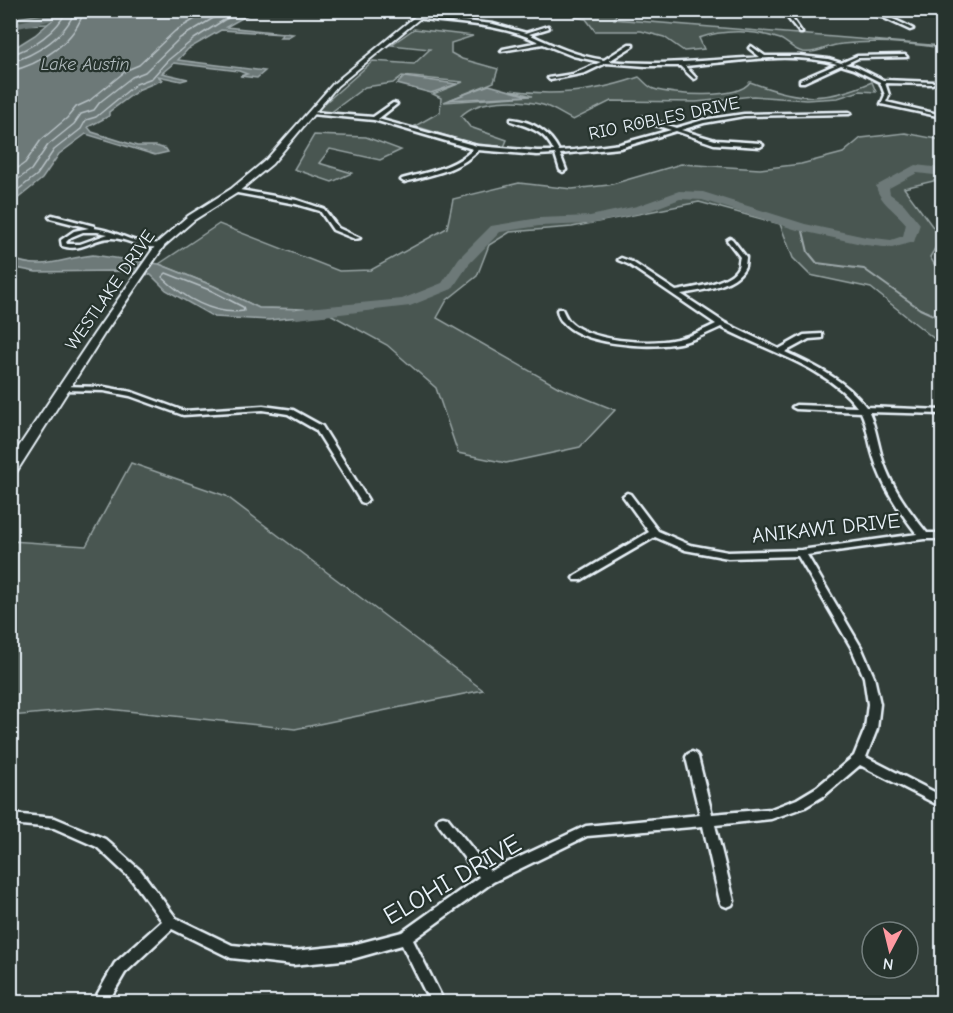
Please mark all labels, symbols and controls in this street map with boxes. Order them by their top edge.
water label: Lake Austin [40,54,130,75]
street label: RIO ROBLES DRIVE [587,92,742,145]
street label: WESTLAKE DRIVE [61,226,160,354]
street label: ANIKAWI DRIVE [751,508,901,548]
street label: ELOHI DRIVE [378,828,527,931]
north arrow [860,920,920,980]
text: N [882,954,895,973]

